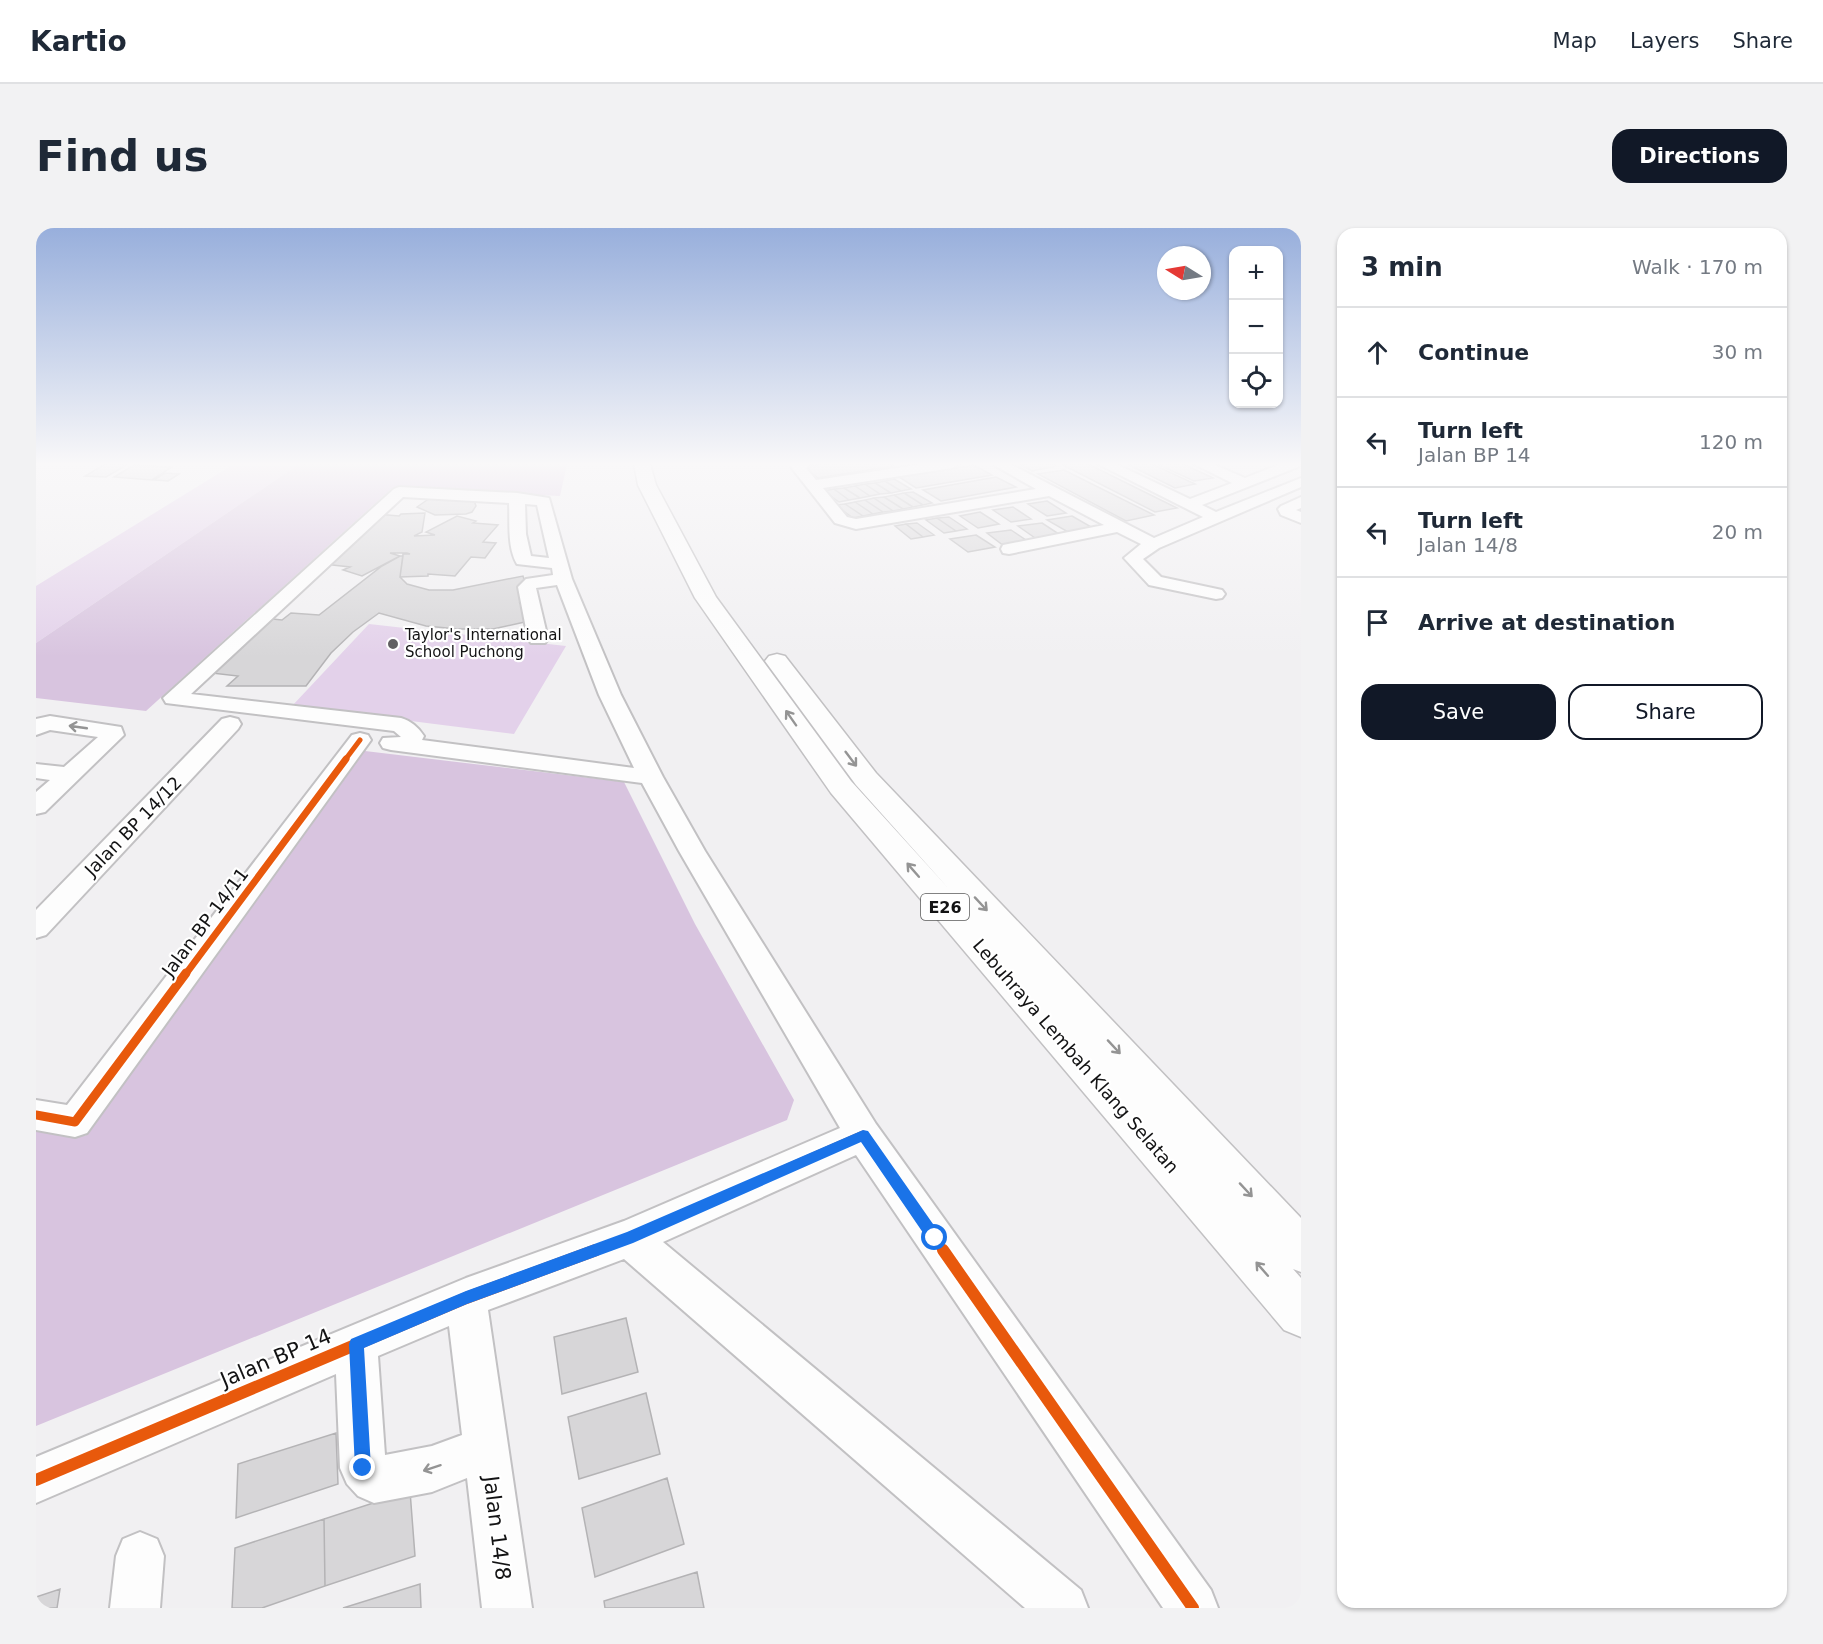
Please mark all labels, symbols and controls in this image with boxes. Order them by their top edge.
text: Kartio [30,25,127,58]
text: Map [1553,29,1597,53]
text: Layers [1630,29,1699,53]
text: Share [1732,29,1793,53]
button: Directions [1612,129,1787,183]
text: Find us [36,132,209,181]
north arrow [1157,246,1211,300]
map controls [1229,246,1283,408]
button: + [1229,246,1283,300]
text: 3 min [1361,252,1443,282]
text: Walk · 170 m [1632,255,1763,279]
button: − [1229,300,1283,354]
icon: ahead [1361,336,1394,369]
text: Continue [1418,340,1529,365]
text: 30 m [1712,340,1763,364]
button: locate [1229,354,1283,408]
text: Turn left [1418,418,1523,443]
icon: left [1361,426,1394,459]
text: 120 m [1699,430,1763,454]
text: Jalan BP 14 [1418,443,1531,467]
text: Turn left [1418,508,1523,533]
icon: left [1361,516,1394,549]
text: 20 m [1712,520,1763,544]
text: Jalan 14/8 [1418,533,1518,557]
icon: arrive [1361,606,1394,639]
text: Arrive at destination [1418,610,1675,635]
place label: Taylor's International School Puchong [404,626,562,661]
marker: Taylor's International School Puchong [386,637,400,651]
button: Save [1361,684,1556,740]
button: Share [1568,684,1763,740]
one-way arrow [785,710,797,726]
one-way arrow [69,722,88,733]
one-way arrow [844,751,857,767]
street label: Jalan BP 14/12 [79,772,186,881]
one-way arrow [906,862,920,878]
street label: Jalan BP 14/11 [157,864,253,981]
road number: E26 [921,894,969,920]
one-way arrow [974,896,988,911]
street label: Lebuhraya Lembah Klang Selatan [969,935,1183,1177]
one-way arrow [1106,1039,1120,1054]
one-way arrow [1239,1183,1253,1198]
route start [921,1224,947,1250]
one-way arrow [1256,1261,1269,1277]
street label: Jalan BP 14 [215,1324,335,1393]
route end [349,1454,375,1480]
one-way arrow [423,1463,442,1474]
street label: Jalan 14/8 [478,1472,515,1582]

